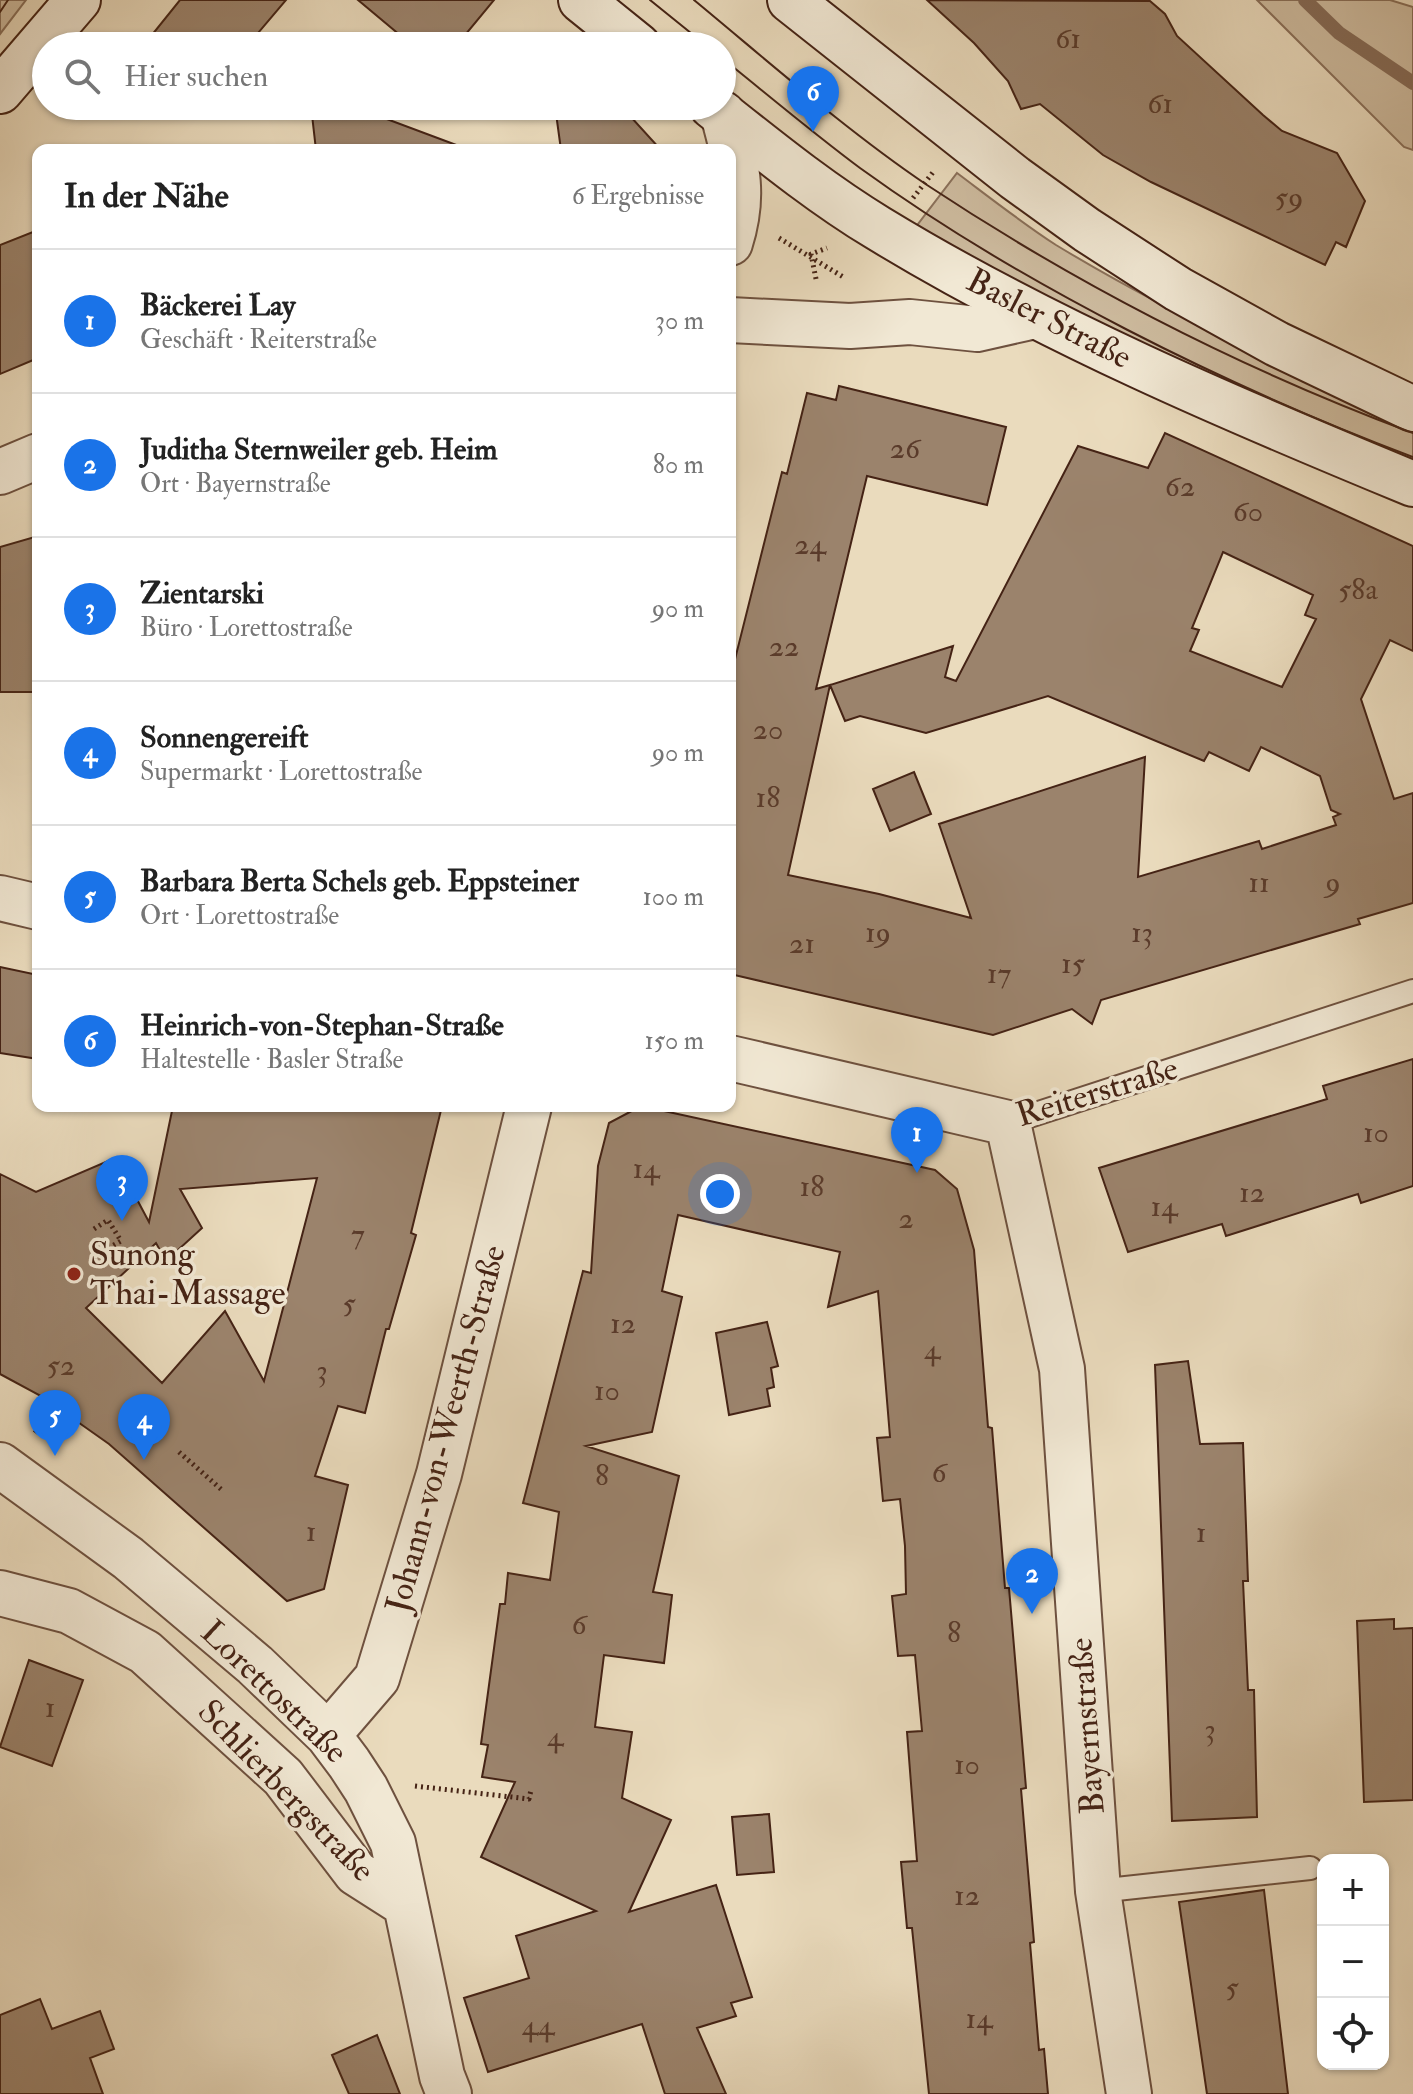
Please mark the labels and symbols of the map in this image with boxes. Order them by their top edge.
house number: 61 [1055,20,1081,57]
pin: 6 [787,66,839,132]
house number: 61 [1147,85,1173,122]
house number: 59 [1275,179,1303,216]
street label: Basler Straße [959,259,1139,379]
house number: 26 [890,430,922,467]
house number: 62 [1165,468,1195,505]
house number: 60 [1233,493,1263,530]
house number: 24 [794,526,828,563]
house number: 58a [1338,571,1378,608]
house number: 22 [769,628,799,665]
house number: 20 [753,711,783,748]
house number: 18 [756,779,780,816]
house number: 11 [1248,864,1270,901]
house number: 9 [1323,864,1341,901]
house number: 19 [865,914,891,951]
house number: 13 [1131,914,1153,951]
house number: 21 [789,925,815,962]
house number: 15 [1061,945,1086,982]
house number: 17 [987,955,1011,992]
street label: Reiterstraße [1011,1047,1183,1137]
pin: 1 [891,1107,943,1173]
house number: 10 [1363,1114,1389,1151]
house number: 14 [633,1150,661,1187]
pin: 3 [96,1155,148,1221]
house number: 18 [800,1168,824,1205]
your location [700,1174,740,1214]
house number: 12 [1239,1174,1265,1211]
house number: 14 [1151,1188,1179,1225]
house number: 2 [898,1200,914,1237]
house number: 7 [351,1216,365,1253]
place label: Sunong Thai-Massage [90,1233,285,1315]
street label: Johann-von-Weerth-Straße [376,1241,516,1618]
marker: Sunong Thai-Massage [65,1265,83,1283]
house number: 5 [342,1285,356,1322]
house number: 12 [610,1305,636,1342]
house number: 4 [924,1331,942,1368]
house number: 52 [47,1347,75,1384]
house number: 3 [316,1352,328,1389]
house number: 10 [594,1372,620,1409]
pin: 5 [29,1390,81,1456]
pin: 4 [118,1394,170,1460]
house number: 6 [931,1454,948,1491]
house number: 8 [595,1457,609,1494]
house number: 1 [306,1513,316,1550]
house number: 1 [1196,1514,1206,1551]
pin: 2 [1006,1548,1058,1614]
house number: 6 [571,1606,588,1643]
street label: Lorettostraße [191,1611,357,1773]
house number: 8 [947,1614,961,1651]
street label: Bayernstraße [1059,1636,1115,1816]
house number: 1 [45,1689,55,1726]
street label: Schlierbergstraße [188,1691,384,1891]
house number: 3 [1204,1711,1216,1748]
house number: 4 [547,1718,565,1755]
house number: 10 [954,1746,980,1783]
house number: 12 [954,1877,980,1914]
house number: 5 [1225,1969,1239,2006]
house number: 14 [966,2000,994,2037]
house number: 44 [522,2007,556,2044]

